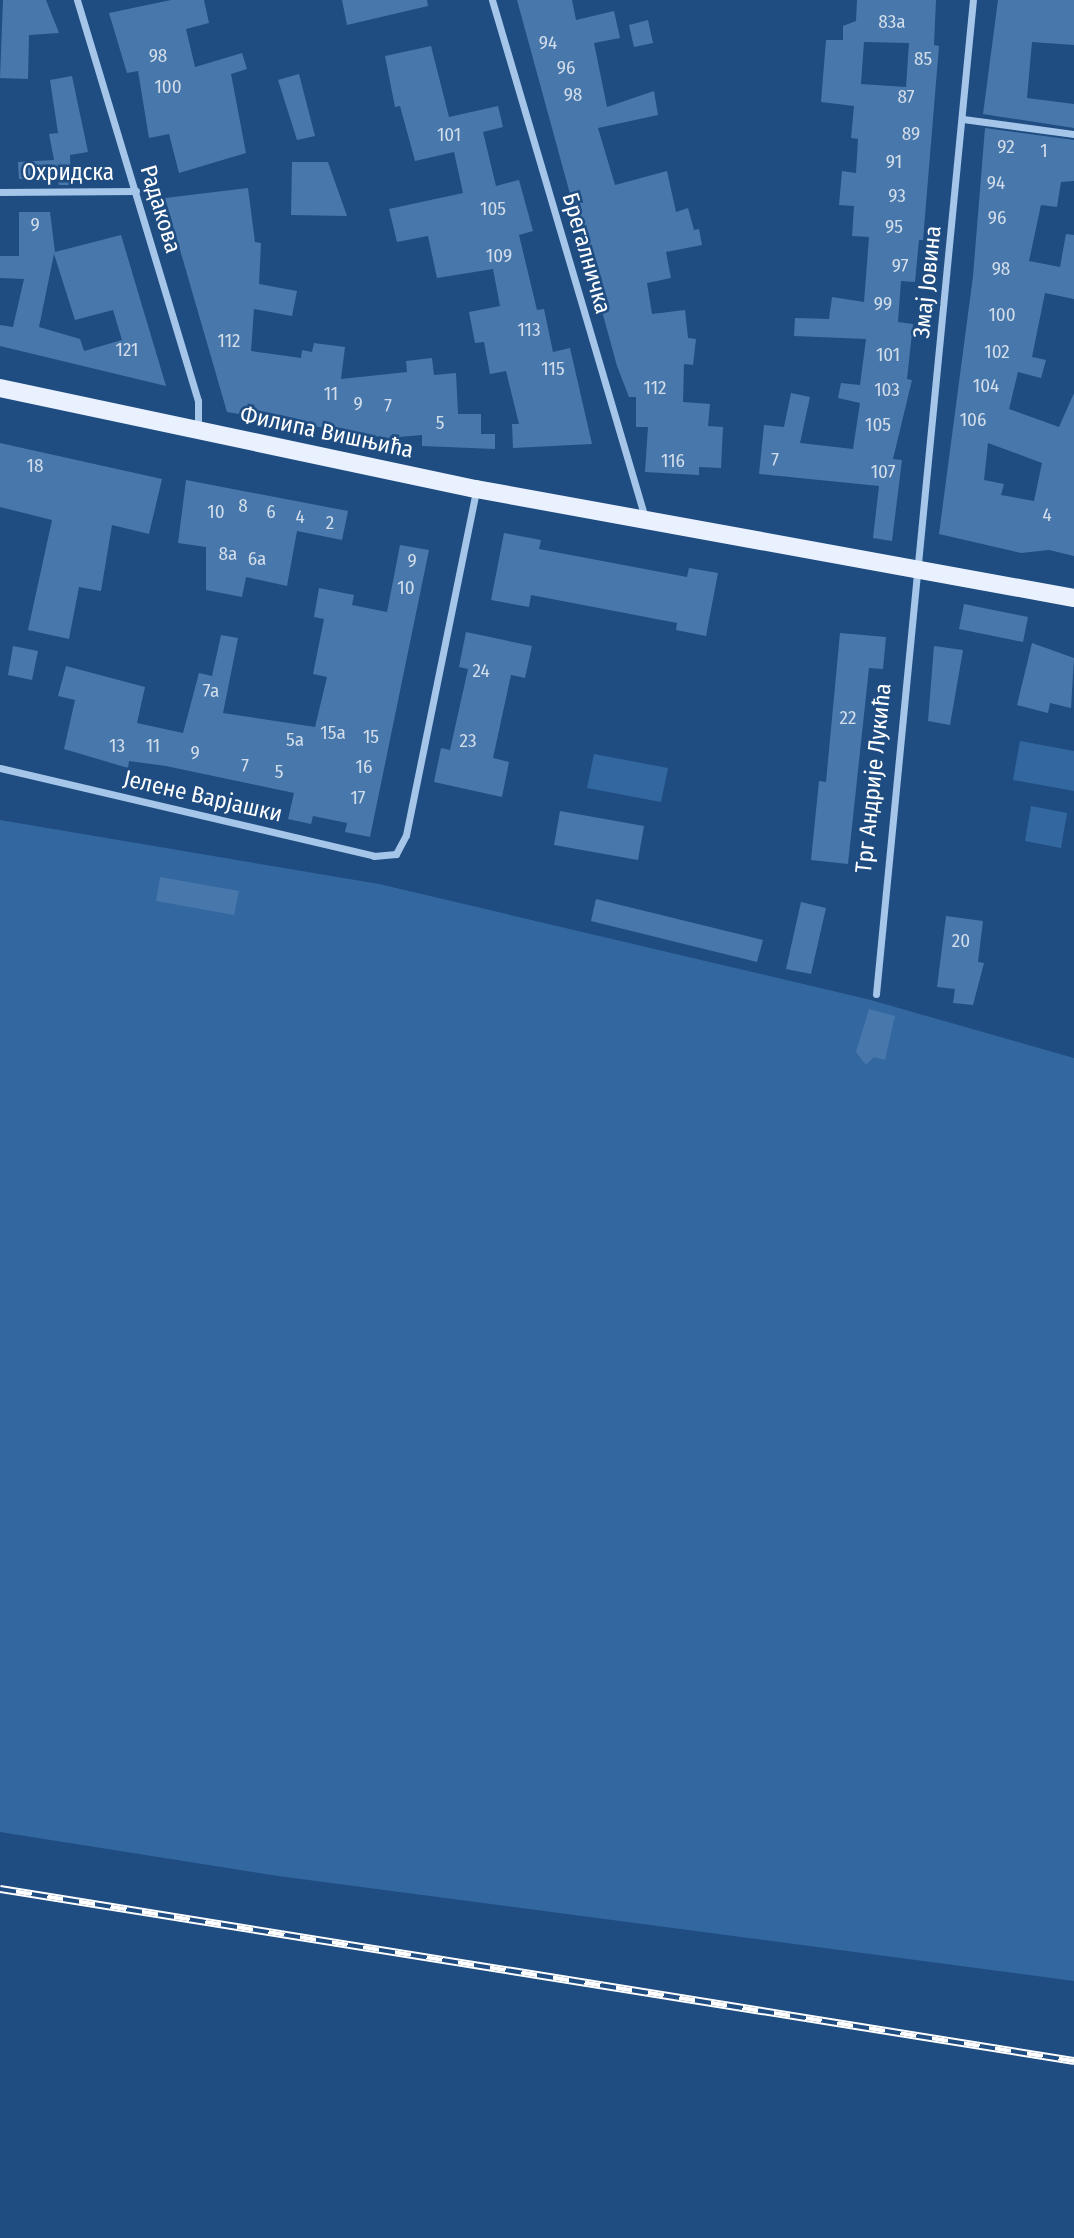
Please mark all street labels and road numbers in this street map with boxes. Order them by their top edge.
street label: Охридска [22,158,114,186]
street label: Радакова [135,162,187,256]
street label: Брегалничка [557,189,617,317]
street label: Змај Јовина [907,224,947,340]
street label: Филипа Вишњића [238,400,416,464]
street label: Трг Андрије Лукића [849,682,897,874]
street label: Јелене Варјашки [121,764,285,828]

